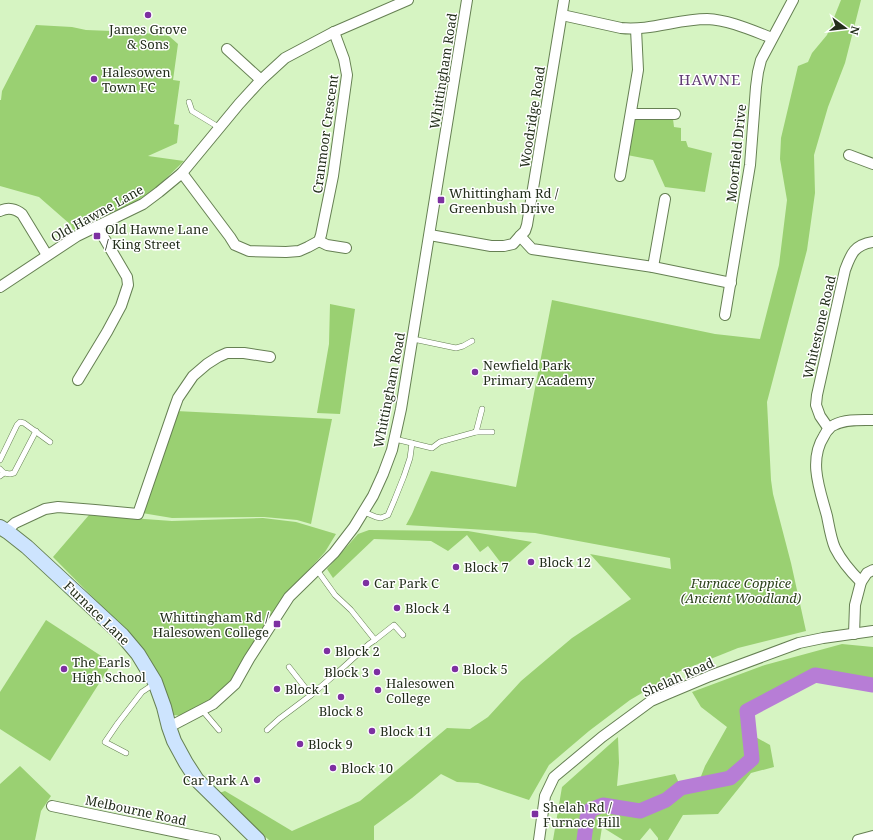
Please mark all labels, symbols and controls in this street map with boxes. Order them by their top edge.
north arrow [825,8,865,48]
marker: James Grove & Sons [143,10,153,20]
street label: Whittingham Road [425,12,461,130]
place label: James Grove & Sons [108,20,187,53]
text: N [847,25,864,37]
place label: Halesowen Town FC [102,63,171,96]
street label: Woodridge Road [515,65,549,169]
district label: HAWNE [679,69,741,89]
street label: Cranmoor Crescent [308,73,342,194]
marker: Halesowen Town FC [89,74,99,84]
street label: Moorfield Drive [722,103,750,203]
street label: Old Hawne Lane [47,180,147,246]
place label: Whittingham Rd / Greenbush Drive [449,184,559,217]
marker: Whittingham Rd / Greenbush Drive [436,195,446,205]
place label: Old Hawne Lane / King Street [105,220,208,253]
marker: Old Hawne Lane / King Street [92,231,102,241]
street label: Whitestone Road [798,274,840,380]
street label: Whittingham Road [369,331,409,449]
place label: Newfield Park Primary Academy [483,356,595,389]
marker: Newfield Park Primary Academy [470,367,480,377]
place label: Block 12 [539,553,591,571]
marker: Block 12 [526,557,536,567]
place label: Block 7 [464,558,509,576]
marker: Block 7 [451,562,461,572]
place label: Car Park C [374,574,439,592]
park label: Furnace Coppice (Ancient Woodland) [681,574,802,607]
street label: Furnace Lane [60,577,134,649]
marker: Car Park C [361,578,371,588]
place label: Block 4 [405,599,450,617]
marker: Block 4 [392,603,402,613]
place label: Whittingham Rd / Halesowen College [153,608,269,641]
marker: Whittingham Rd / Halesowen College [272,619,282,629]
place label: Block 2 [335,642,380,660]
marker: Block 2 [322,646,332,656]
place label: The Earls High School [72,653,146,686]
street label: Shelah Road [639,653,717,701]
place label: Block 5 [463,660,508,678]
place label: Block 3 [324,663,369,681]
marker: The Earls High School [59,664,69,674]
marker: Block 5 [450,664,460,674]
marker: Block 3 [372,667,382,677]
place label: Halesowen College [386,674,455,707]
place label: Block 1 [285,680,330,698]
marker: Block 1 [272,684,282,694]
marker: Halesowen College [373,685,383,695]
marker: Block 8 [336,692,346,702]
place label: Block 8 [319,702,363,720]
place label: Block 11 [380,722,432,740]
marker: Block 11 [367,726,377,736]
place label: Block 9 [308,735,353,753]
marker: Block 9 [295,739,305,749]
place label: Block 10 [341,759,393,777]
marker: Block 10 [328,763,338,773]
place label: Car Park A [183,771,250,789]
marker: Car Park A [252,775,262,785]
street label: Melbourne Road [84,790,188,830]
place label: Shelah Rd / Furnace Hill [543,798,620,831]
marker: Shelah Rd / Furnace Hill [530,809,540,819]

